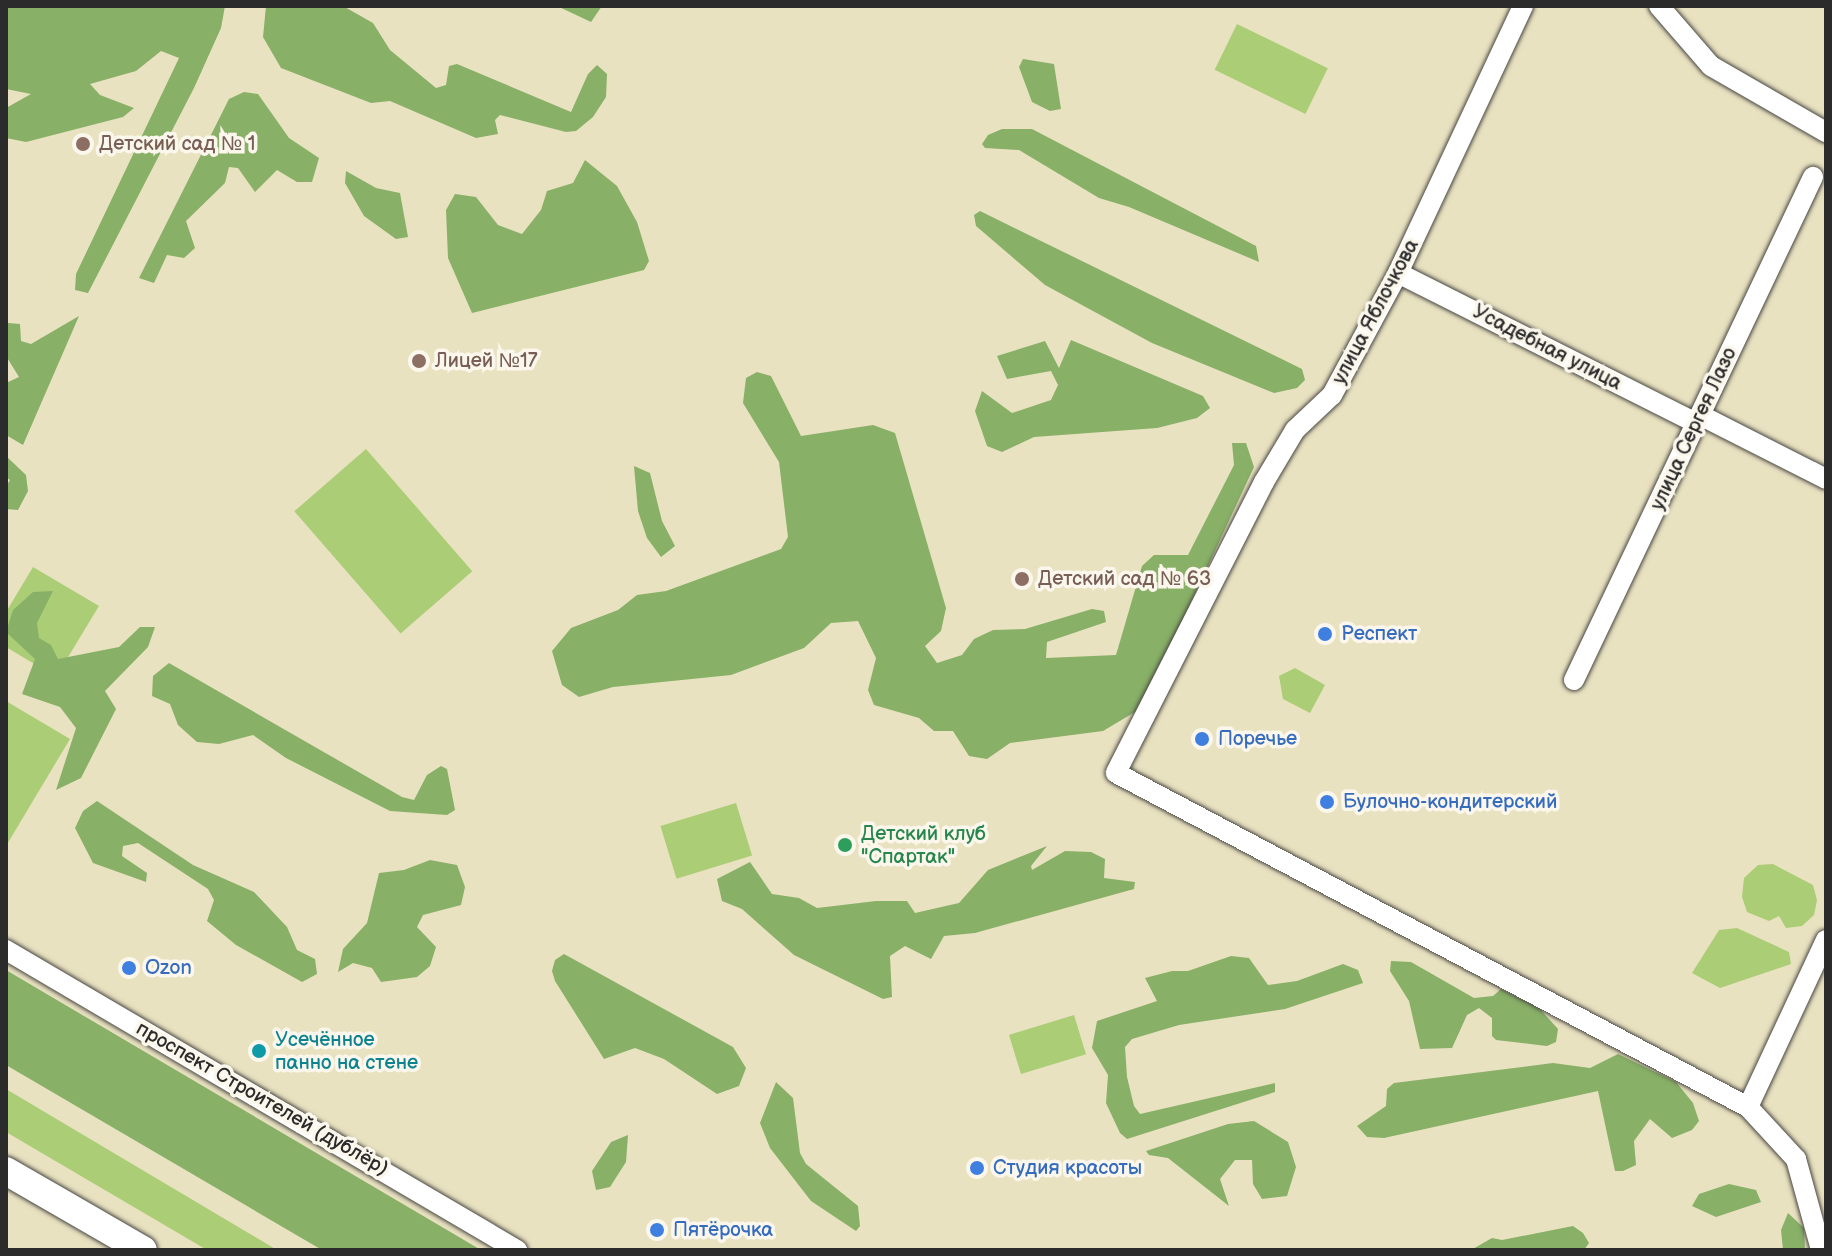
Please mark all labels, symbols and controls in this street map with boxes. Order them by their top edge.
place label: Детский сад № 1 [99,132,255,156]
marker: Детский сад № 1 [74,135,92,153]
street label: улица Яблочкова [1328,235,1424,389]
street label: Усадебная улица [1469,300,1625,396]
street label: улица Сергея Лазо [1646,344,1742,514]
place label: Лицей №17 [435,349,538,373]
marker: Лицей №17 [410,352,428,370]
place label: Детский сад № 63 [1038,567,1211,591]
marker: Детский сад № 63 [1013,570,1031,588]
place label: Респект [1341,622,1417,646]
marker: Респект [1316,625,1334,643]
place label: Поречье [1218,727,1297,751]
marker: Поречье [1193,730,1211,748]
place label: Булочно-кондитерский [1343,790,1557,814]
marker: Булочно-кондитерский [1318,793,1336,811]
place label: Детский клуб "Спартак" [861,822,986,869]
marker: Детский клуб "Спартак" [836,836,854,854]
place label: Ozon [145,956,192,980]
marker: Ozon [120,959,138,977]
street label: проспект Строителей (дублёр) [132,1017,392,1181]
place label: Усечённое панно на стене [275,1028,418,1075]
marker: Усечённое панно на стене [250,1042,268,1060]
place label: Студия красоты [993,1156,1142,1180]
marker: Студия красоты [968,1159,986,1177]
place label: Пятёрочка [673,1218,773,1242]
marker: Пятёрочка [648,1221,666,1239]

